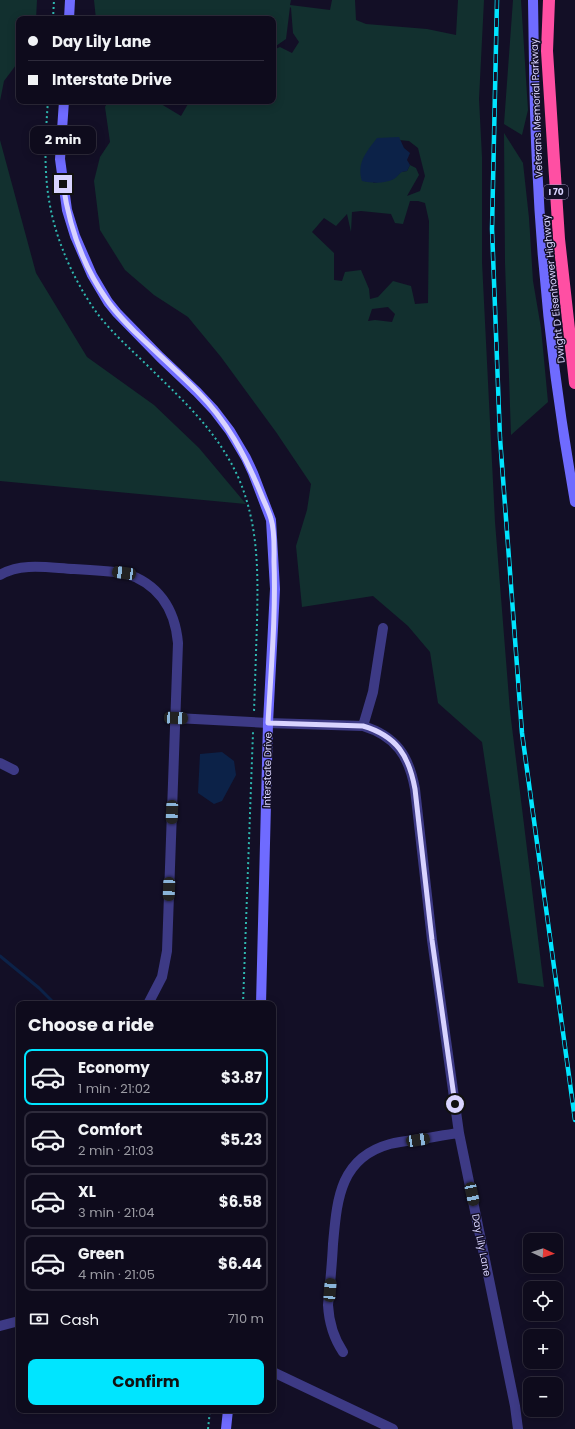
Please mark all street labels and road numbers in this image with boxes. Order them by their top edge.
street label: Veterans Memorial Parkway [527,38,546,178]
road number: I 70 [544,185,568,199]
street label: Dwight D Eisenhower Highway [538,214,569,364]
street label: Interstate Drive [259,732,276,808]
street label: Day Lily Lane [468,1213,495,1278]

